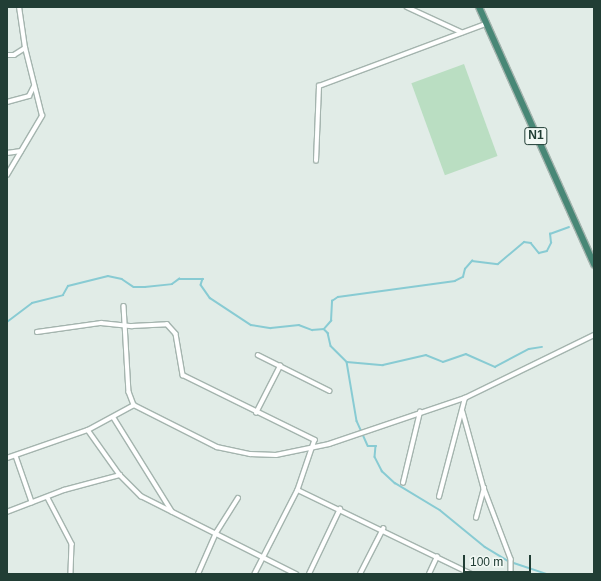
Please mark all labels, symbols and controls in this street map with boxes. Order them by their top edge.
road number: N1 [524,126,548,146]
scale bar [465,547,533,573]
text: 100 m [470,555,503,569]

